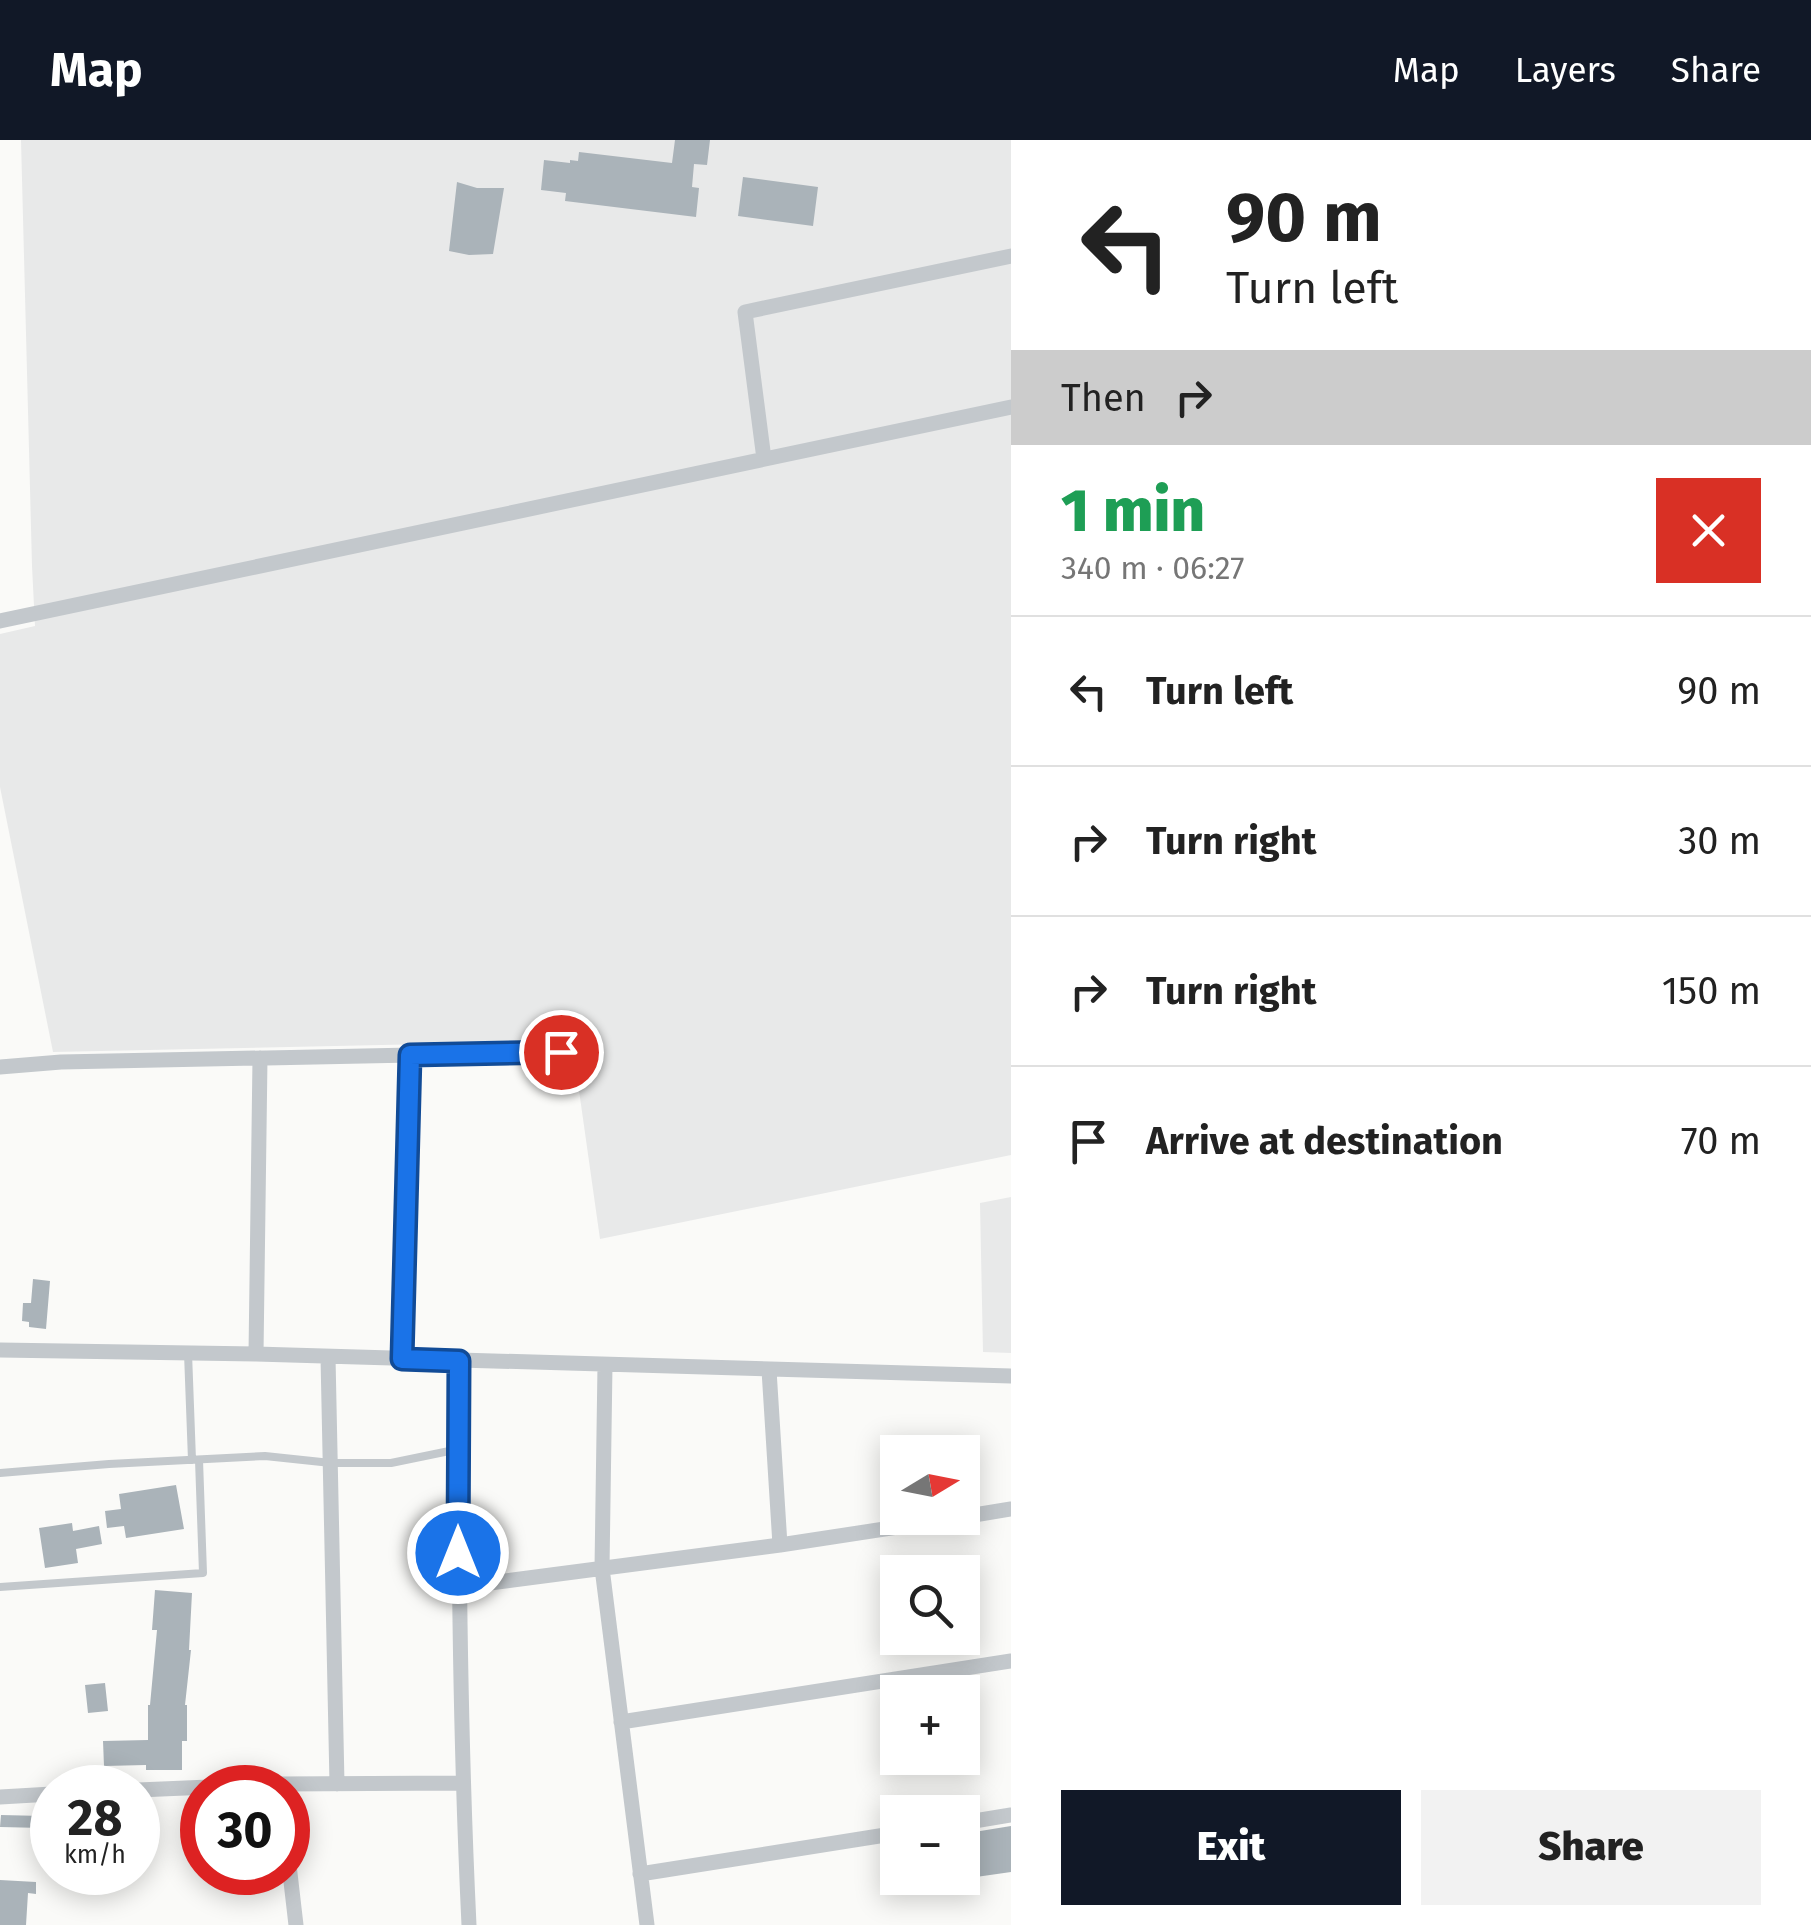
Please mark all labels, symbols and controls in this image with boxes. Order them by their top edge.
text: Map [50,41,143,99]
text: Map [1393,49,1460,91]
text: Layers [1515,49,1616,91]
text: Share [1671,49,1761,91]
text: 90 m [1226,176,1382,260]
icon: left [1061,180,1191,310]
text: Turn left [1226,261,1398,315]
icon: right [1166,370,1221,425]
text: Then [1061,375,1146,421]
text: 1 min [1061,475,1205,547]
button: close [1656,478,1761,583]
text: 340 m · 06:27 [1061,549,1245,587]
icon: left [1061,664,1116,719]
text: Turn left [1146,668,1293,714]
text: 90 m [1677,668,1761,714]
icon: right [1061,814,1116,869]
text: Turn right [1146,818,1316,864]
text: 30 m [1678,818,1761,864]
icon: right [1061,964,1116,1019]
text: Turn right [1146,968,1316,1014]
text: 150 m [1662,968,1761,1014]
pin [519,1010,604,1095]
icon: arrive [534,1025,589,1080]
icon: arrive [1061,1114,1116,1169]
text: Arrive at destination [1146,1118,1503,1164]
text: 70 m [1681,1118,1761,1164]
north arrow [880,1435,980,1535]
map controls [880,1435,980,1895]
position arrow [406,1501,510,1605]
button: search [880,1555,980,1655]
button: + [880,1675,980,1775]
speed limit sign: 30 [180,1765,310,1895]
text: 28 [68,1788,122,1848]
button: Exit [1061,1790,1401,1905]
button: Share [1421,1790,1761,1905]
button: − [880,1795,980,1895]
text: km/h [64,1840,126,1870]

